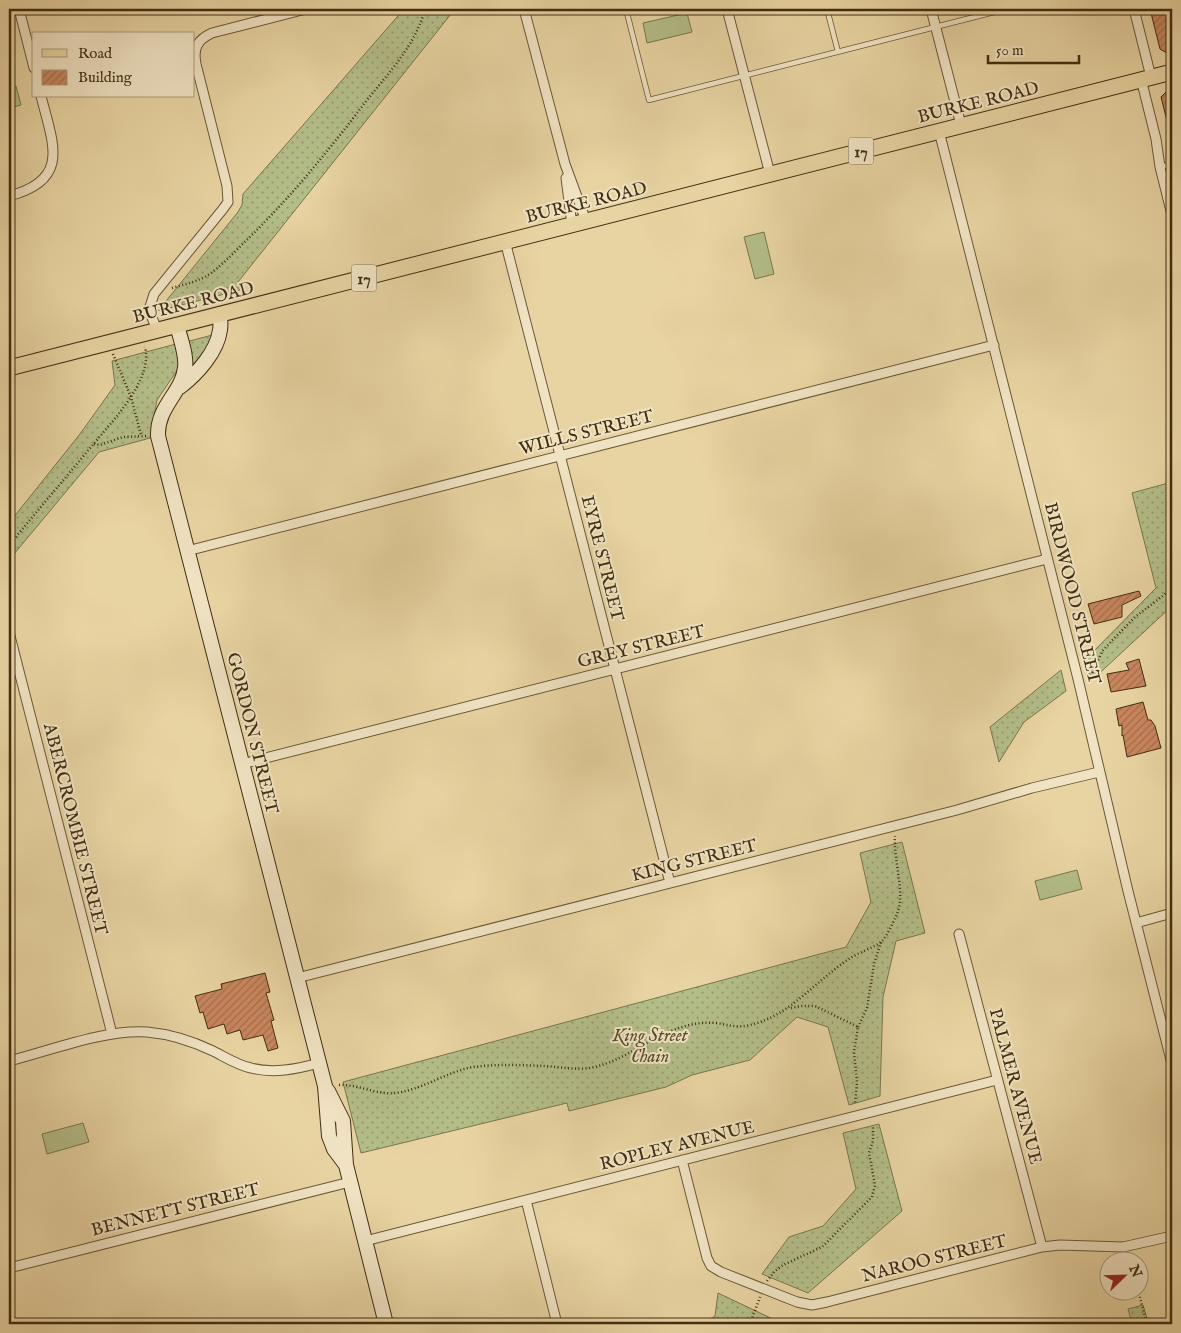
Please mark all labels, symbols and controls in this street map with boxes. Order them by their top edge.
legend [32,32,195,98]
scale bar [988,32,1080,64]
text: 50 m [996,41,1024,60]
text: Road [78,44,113,63]
text: Building [78,68,133,87]
street label: BURKE ROAD [915,77,1041,130]
road number: 17 [848,138,874,164]
street label: BURKE ROAD [523,177,649,230]
road number: 17 [352,264,376,292]
street label: BURKE ROAD [130,277,256,330]
street label: WILLS STREET [517,406,656,461]
street label: EYRE STREET [575,493,628,624]
street label: BIRDWOOD STREET [1038,500,1105,687]
street label: GREY STREET [575,621,707,674]
street label: GORDON STREET [220,650,283,816]
street label: ABERCROMBIE STREET [37,720,112,938]
street label: KING STREET [629,835,759,888]
street label: PALMER AVENUE [983,1006,1046,1167]
park label: King Street Chain [611,1025,689,1069]
street label: ROPLEY AVENUE [598,1116,757,1177]
street label: BENNETT STREET [89,1178,262,1242]
street label: NAROO STREET [860,1230,1009,1289]
north arrow [1098,1250,1148,1300]
text: N [1124,1261,1146,1280]

